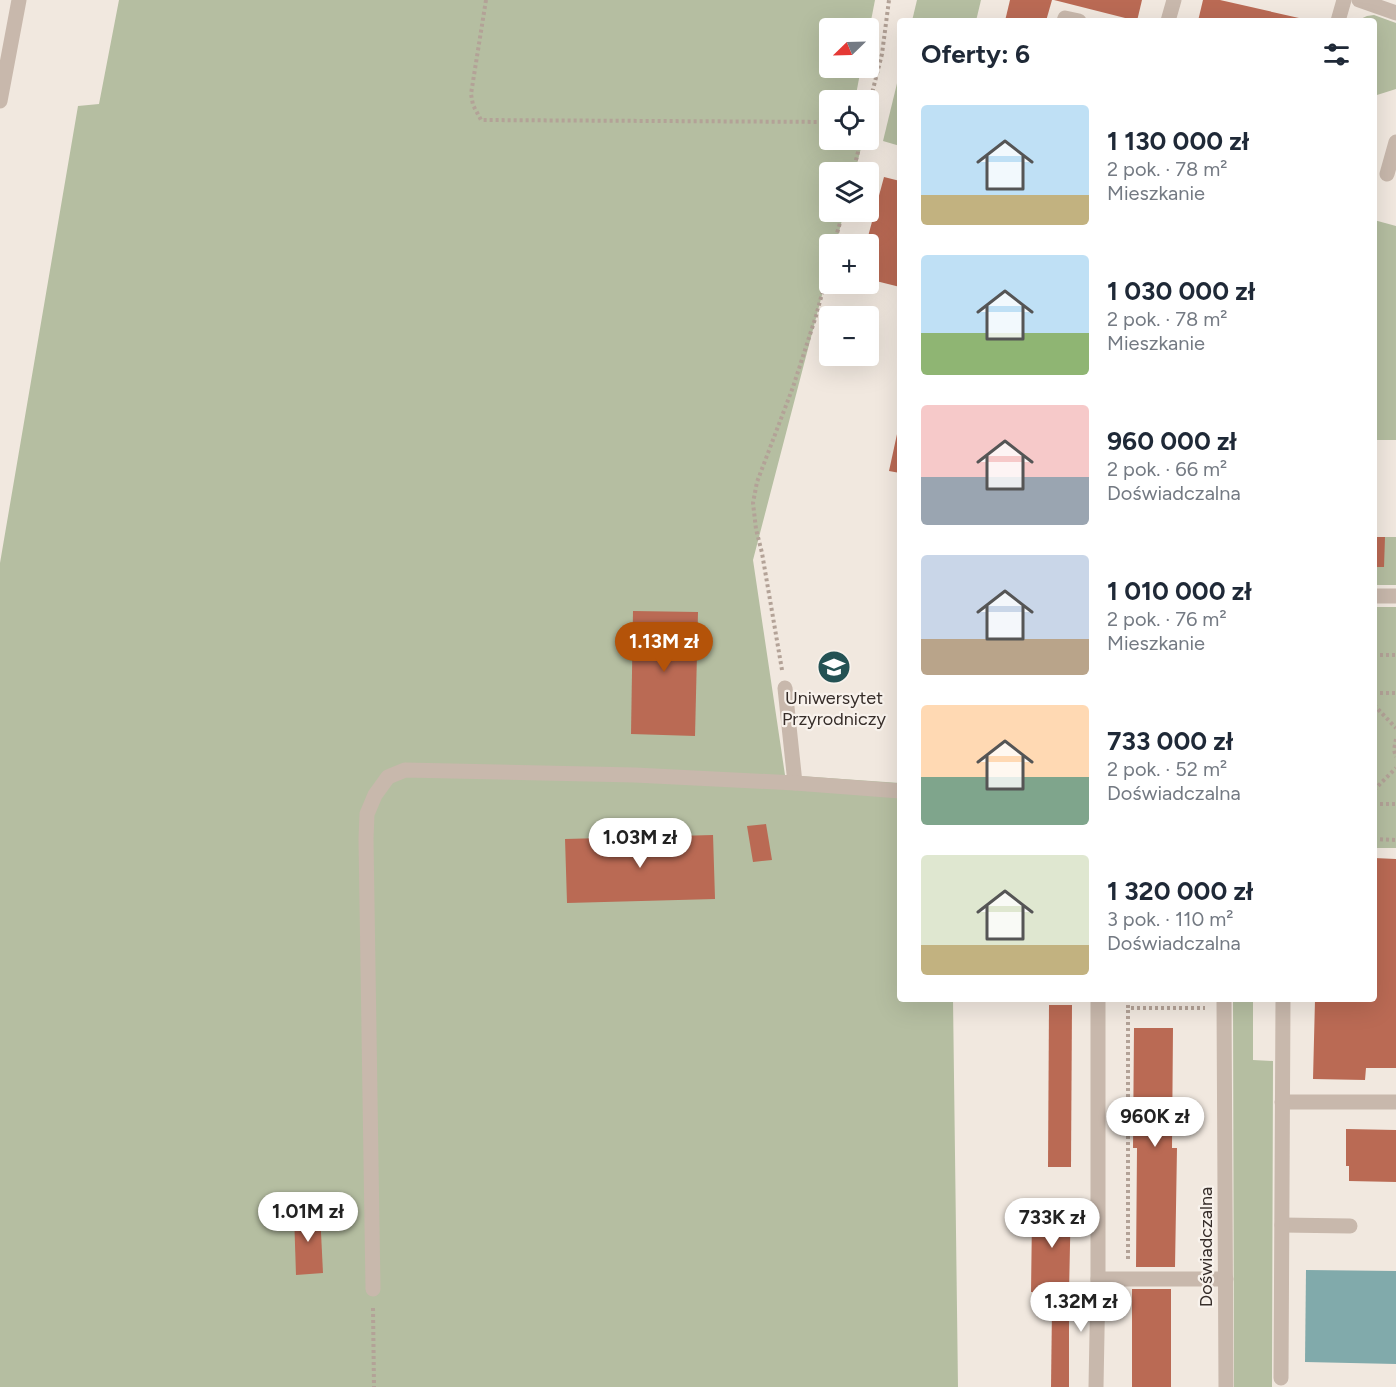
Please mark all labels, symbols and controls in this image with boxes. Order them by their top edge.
north arrow [819,18,879,78]
map controls [819,18,879,366]
text: Oferty: 6 [921,38,1030,70]
icon: filters [1320,38,1353,71]
button: locate [819,90,879,150]
text: 1 130 000 zł [1107,125,1249,157]
icon: home [969,129,1041,201]
text: 2 pok. · 78 m² [1107,157,1228,181]
button: layers [819,162,879,222]
text: Mieszkanie [1107,181,1205,205]
button: + [819,234,879,294]
text: 1 030 000 zł [1107,275,1255,307]
icon: home [969,279,1041,351]
button: − [819,306,879,366]
text: 2 pok. · 78 m² [1107,307,1228,331]
text: Mieszkanie [1107,331,1205,355]
text: 960 000 zł [1107,425,1237,457]
icon: home [969,429,1041,501]
text: 2 pok. · 66 m² [1107,457,1227,481]
text: Doświadczalna [1107,481,1241,505]
text: 1 010 000 zł [1107,575,1252,607]
icon: home [969,579,1041,651]
text: 2 pok. · 76 m² [1107,607,1227,631]
pin: 1.13M zł [602,622,726,673]
text: 1.13M zł [629,629,699,653]
text: Mieszkanie [1107,631,1205,655]
school or university icon: Uniwersytet Przyrodniczy [816,649,852,685]
place label: Uniwersytet Przyrodniczy [782,687,887,730]
text: 733 000 zł [1107,725,1233,757]
icon: home [969,729,1041,801]
text: 2 pok. · 52 m² [1107,757,1227,781]
text: Doświadczalna [1107,781,1241,805]
pin: 1.03M zł [578,818,702,869]
text: 1.03M zł [603,825,677,849]
text: 1 320 000 zł [1107,875,1253,907]
icon: home [969,879,1041,951]
text: 3 pok. · 110 m² [1107,907,1234,931]
text: Doświadczalna [1107,931,1241,955]
pin: 960K zł [1100,1097,1210,1148]
text: 960K zł [1120,1104,1190,1128]
street label: Doświadczalna [1195,1187,1217,1307]
pin: 1.01M zł [246,1192,370,1243]
pin: 733K zł [997,1198,1107,1249]
text: 1.01M zł [272,1199,344,1223]
text: 733K zł [1019,1205,1085,1229]
pin: 1.32M zł [1019,1282,1143,1333]
text: 1.32M zł [1044,1289,1118,1313]

